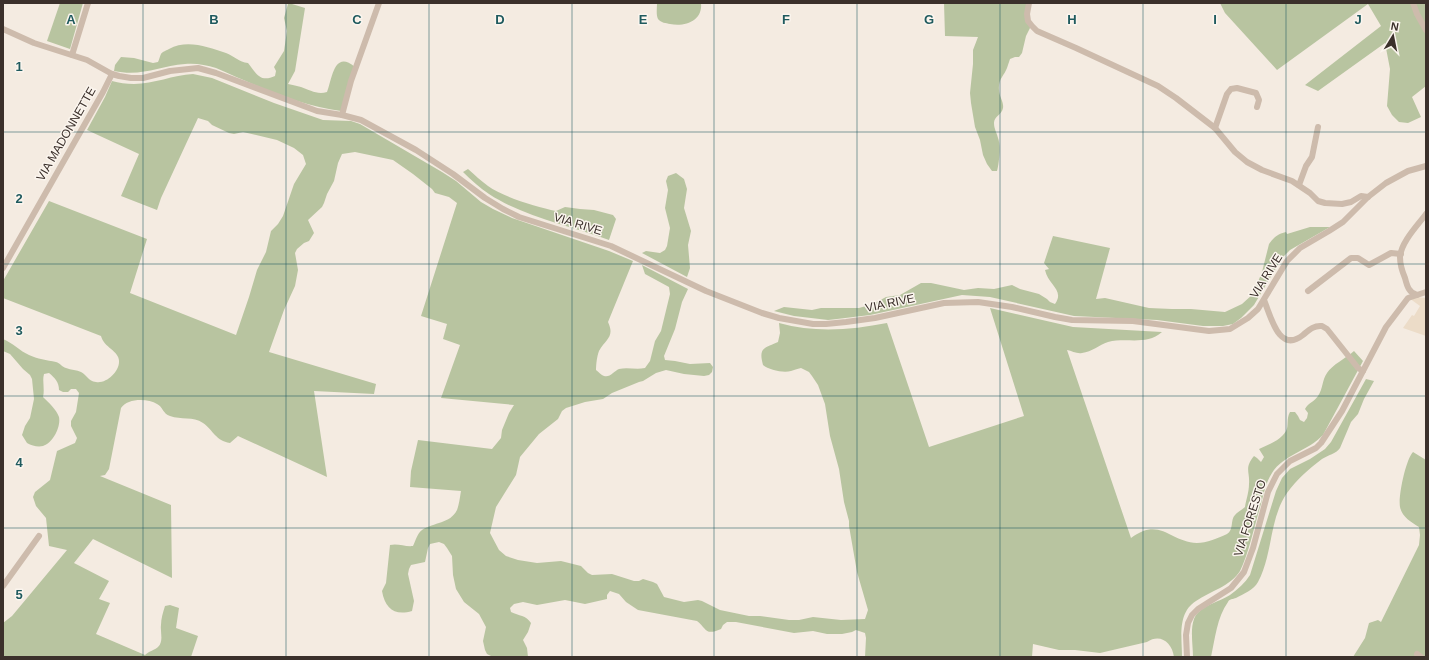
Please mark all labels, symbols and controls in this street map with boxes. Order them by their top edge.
text: A [66,12,76,27]
text: B [209,12,219,27]
text: C [352,12,362,27]
text: D [495,12,505,27]
text: E [639,12,648,27]
text: F [782,12,790,27]
text: G [924,12,934,27]
text: H [1067,12,1077,27]
text: I [1213,12,1217,27]
text: J [1354,12,1362,27]
north arrow [1373,16,1413,56]
text: N [1390,20,1400,33]
text: 1 [15,59,23,74]
street label: VIA MADONNETTE [33,85,99,183]
text: 2 [15,191,23,206]
street label: VIA RIVE [552,210,604,238]
street label: VIA RIVE [1247,251,1285,301]
street label: VIA RIVE [864,291,916,315]
text: 3 [15,323,23,338]
text: 4 [15,455,23,470]
street label: VIA FORESTO [1231,478,1269,558]
text: 5 [15,587,23,602]

